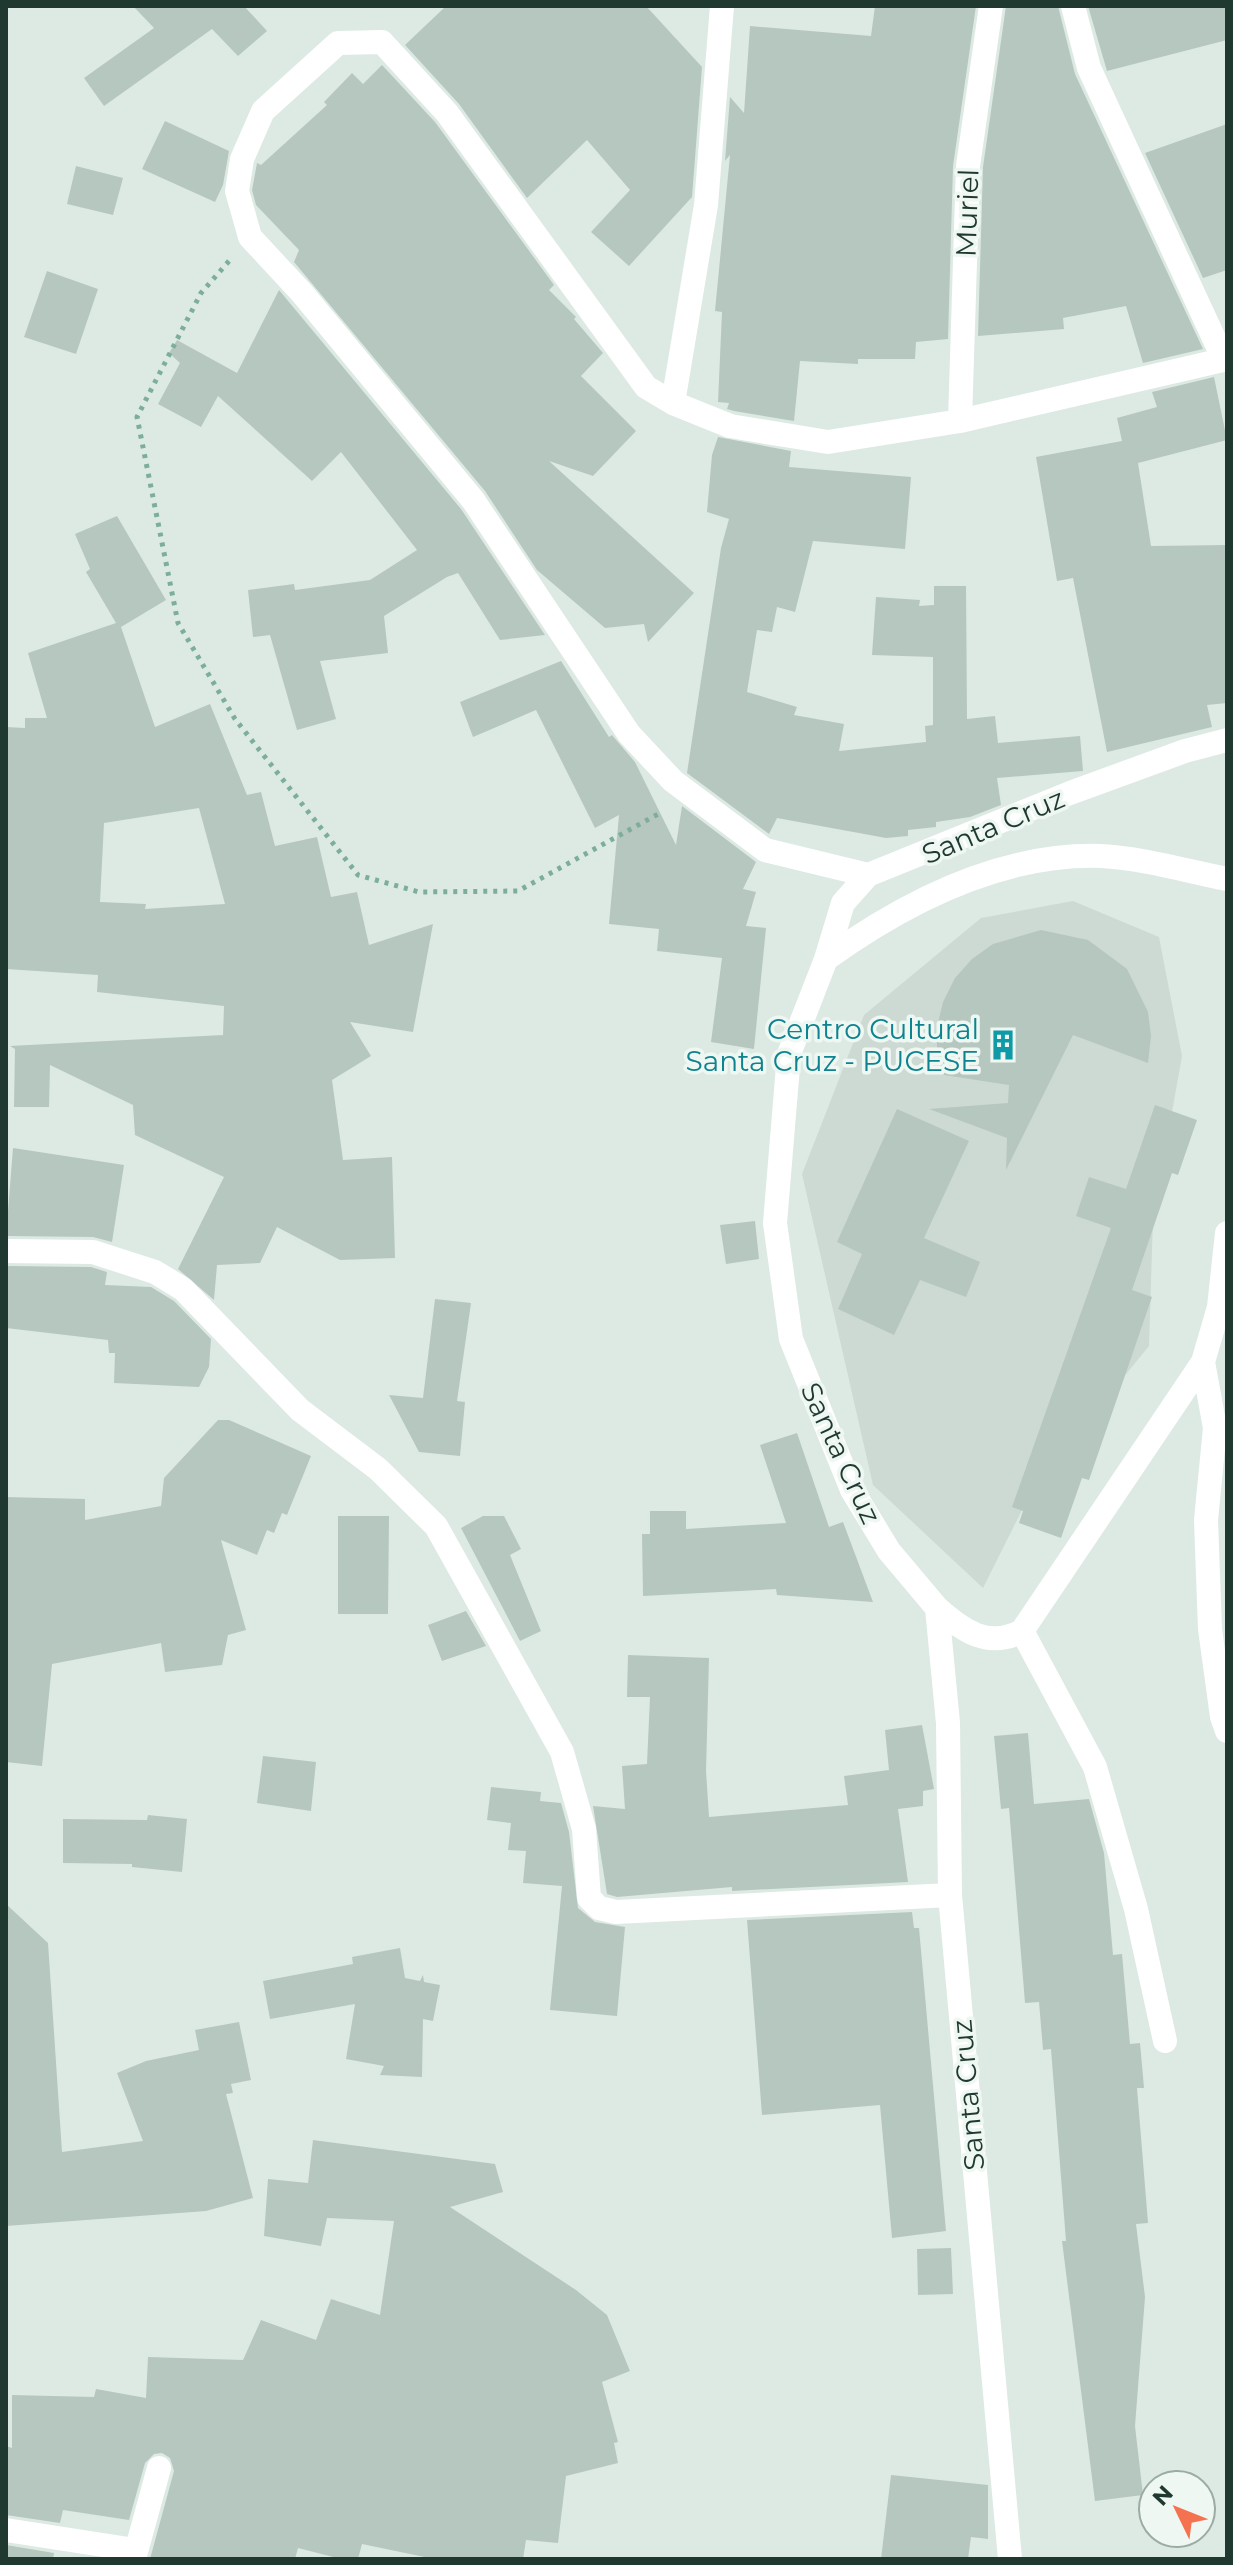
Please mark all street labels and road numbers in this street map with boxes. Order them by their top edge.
street label: Muriel [948,168,986,258]
street label: Santa Cruz [917,781,1069,871]
street label: Santa Cruz [794,1377,888,1529]
street label: Santa Cruz [944,2018,992,2172]

